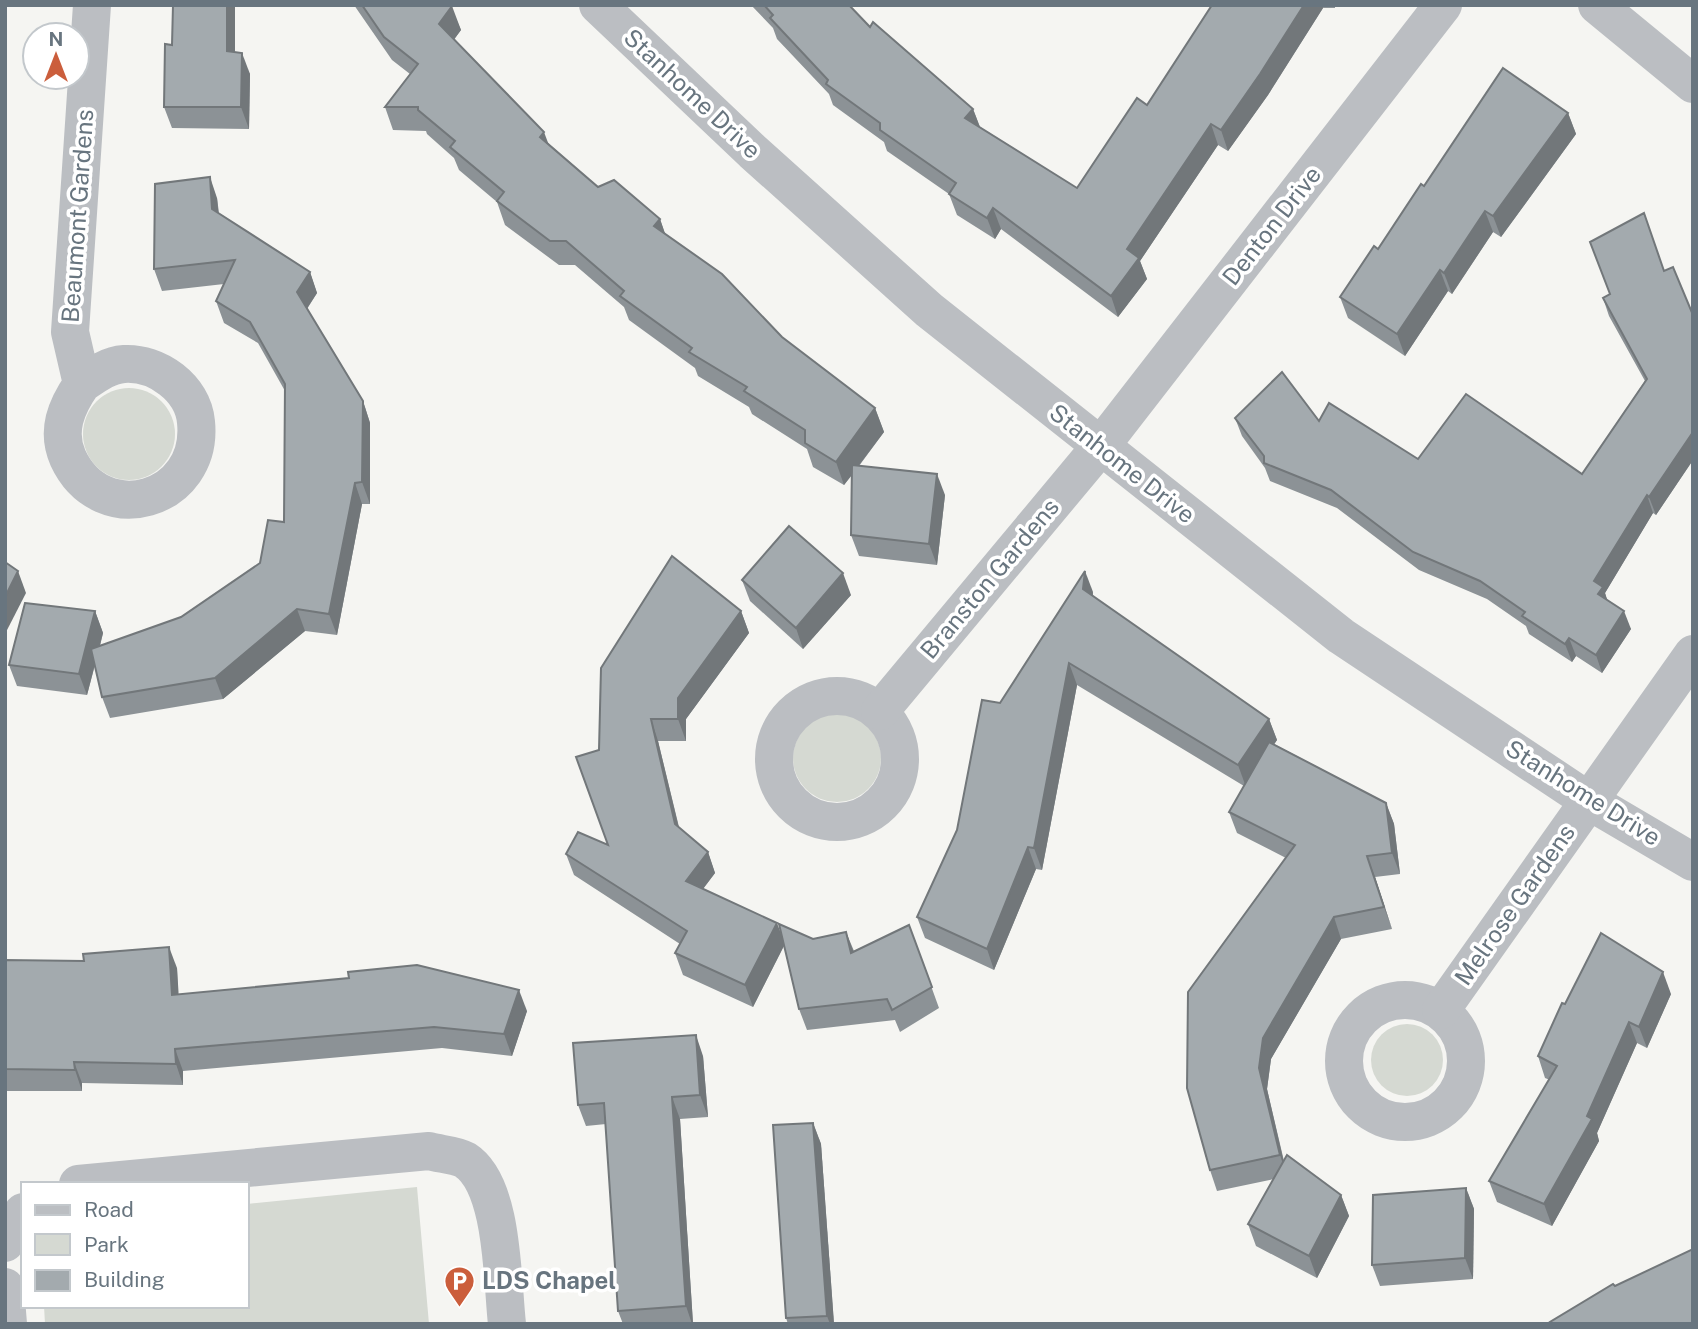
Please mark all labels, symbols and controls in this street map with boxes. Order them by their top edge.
north arrow [21,21,91,91]
street label: Stanhome Drive [618,23,767,164]
text: N [49,28,63,50]
street label: Beaumont Gardens [56,108,98,323]
street label: Denton Drive [1216,160,1326,290]
street label: Stanhome Drive [1044,398,1201,529]
street label: Branston Gardens [914,493,1064,664]
street label: Stanhome Drive [1501,733,1666,851]
street label: Melrose Gardens [1448,819,1580,990]
legend [21,1182,248,1308]
text: Road [84,1197,134,1222]
text: Park [84,1232,129,1257]
parking icon: LDS Chapel [442,1264,476,1308]
place label: LDS Chapel [482,1266,616,1294]
text: Building [84,1267,165,1292]

